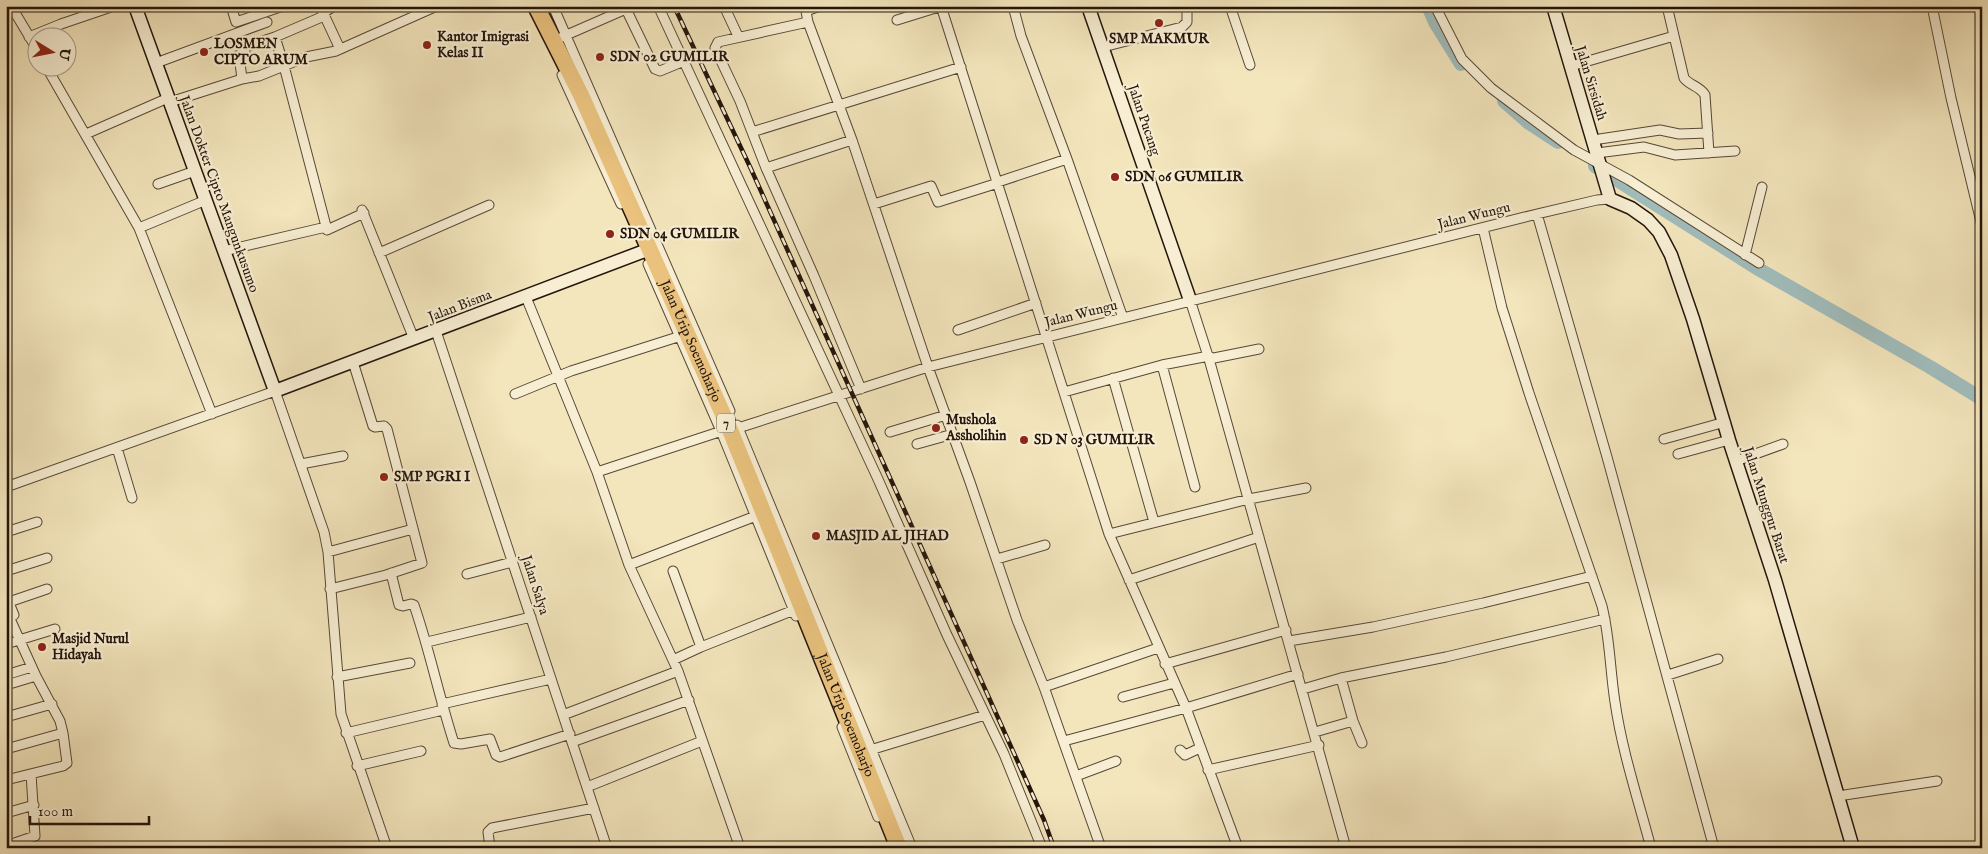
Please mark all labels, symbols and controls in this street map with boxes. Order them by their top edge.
marker: SMP MAKMUR [1153,17,1165,29]
north arrow [28,28,78,78]
place label: Kantor Imigrasi Kelas II [437,28,529,62]
place label: SMP MAKMUR [1109,30,1210,48]
place label: LOSMEN CIPTO ARUM [214,35,309,69]
marker: Kantor Imigrasi Kelas II [421,39,433,51]
street label: Jalan Sirsidah [1570,41,1611,123]
text: U [54,46,74,63]
marker: LOSMEN CIPTO ARUM [198,46,210,58]
place label: SDN 02 GUMILIR [610,48,730,66]
marker: SDN 02 GUMILIR [594,51,606,63]
street label: Jalan Pucang [1123,80,1165,158]
street label: Jalan Dokter Cipto Mangunkusumo [174,91,263,295]
place label: SDN 06 GUMILIR [1125,168,1244,186]
marker: SDN 06 GUMILIR [1109,171,1121,183]
street label: Jalan Wungu [1434,198,1512,234]
place label: SDN 04 GUMILIR [620,225,740,243]
marker: SDN 04 GUMILIR [604,228,616,240]
street label: Jalan Urip Soemoharjo [655,275,726,405]
street label: Jalan Bisma [424,285,495,327]
street label: Jalan Wungu [1041,296,1119,332]
place label: Mushola Assholihin [945,411,1007,445]
road number: 7 [717,413,735,432]
marker: Mushola Assholihin [930,422,942,434]
place label: SD N 03 GUMILIR [1034,431,1156,449]
marker: SD N 03 GUMILIR [1018,434,1030,446]
street label: Jalan Munggur Barat [1738,443,1793,566]
place label: SMP PGRI I [394,468,470,486]
marker: SMP PGRI I [378,471,390,483]
place label: MASJID AL JIHAD [826,527,949,545]
marker: MASJID AL JIHAD [810,530,822,542]
street label: Jalan Salya [516,551,553,618]
place label: Masjid Nurul Hidayah [52,630,130,664]
marker: Masjid Nurul Hidayah [36,641,48,653]
street label: Jalan Urip Soemoharjo [812,649,879,780]
scale bar [30,794,149,826]
text: 100 m [38,802,74,821]

